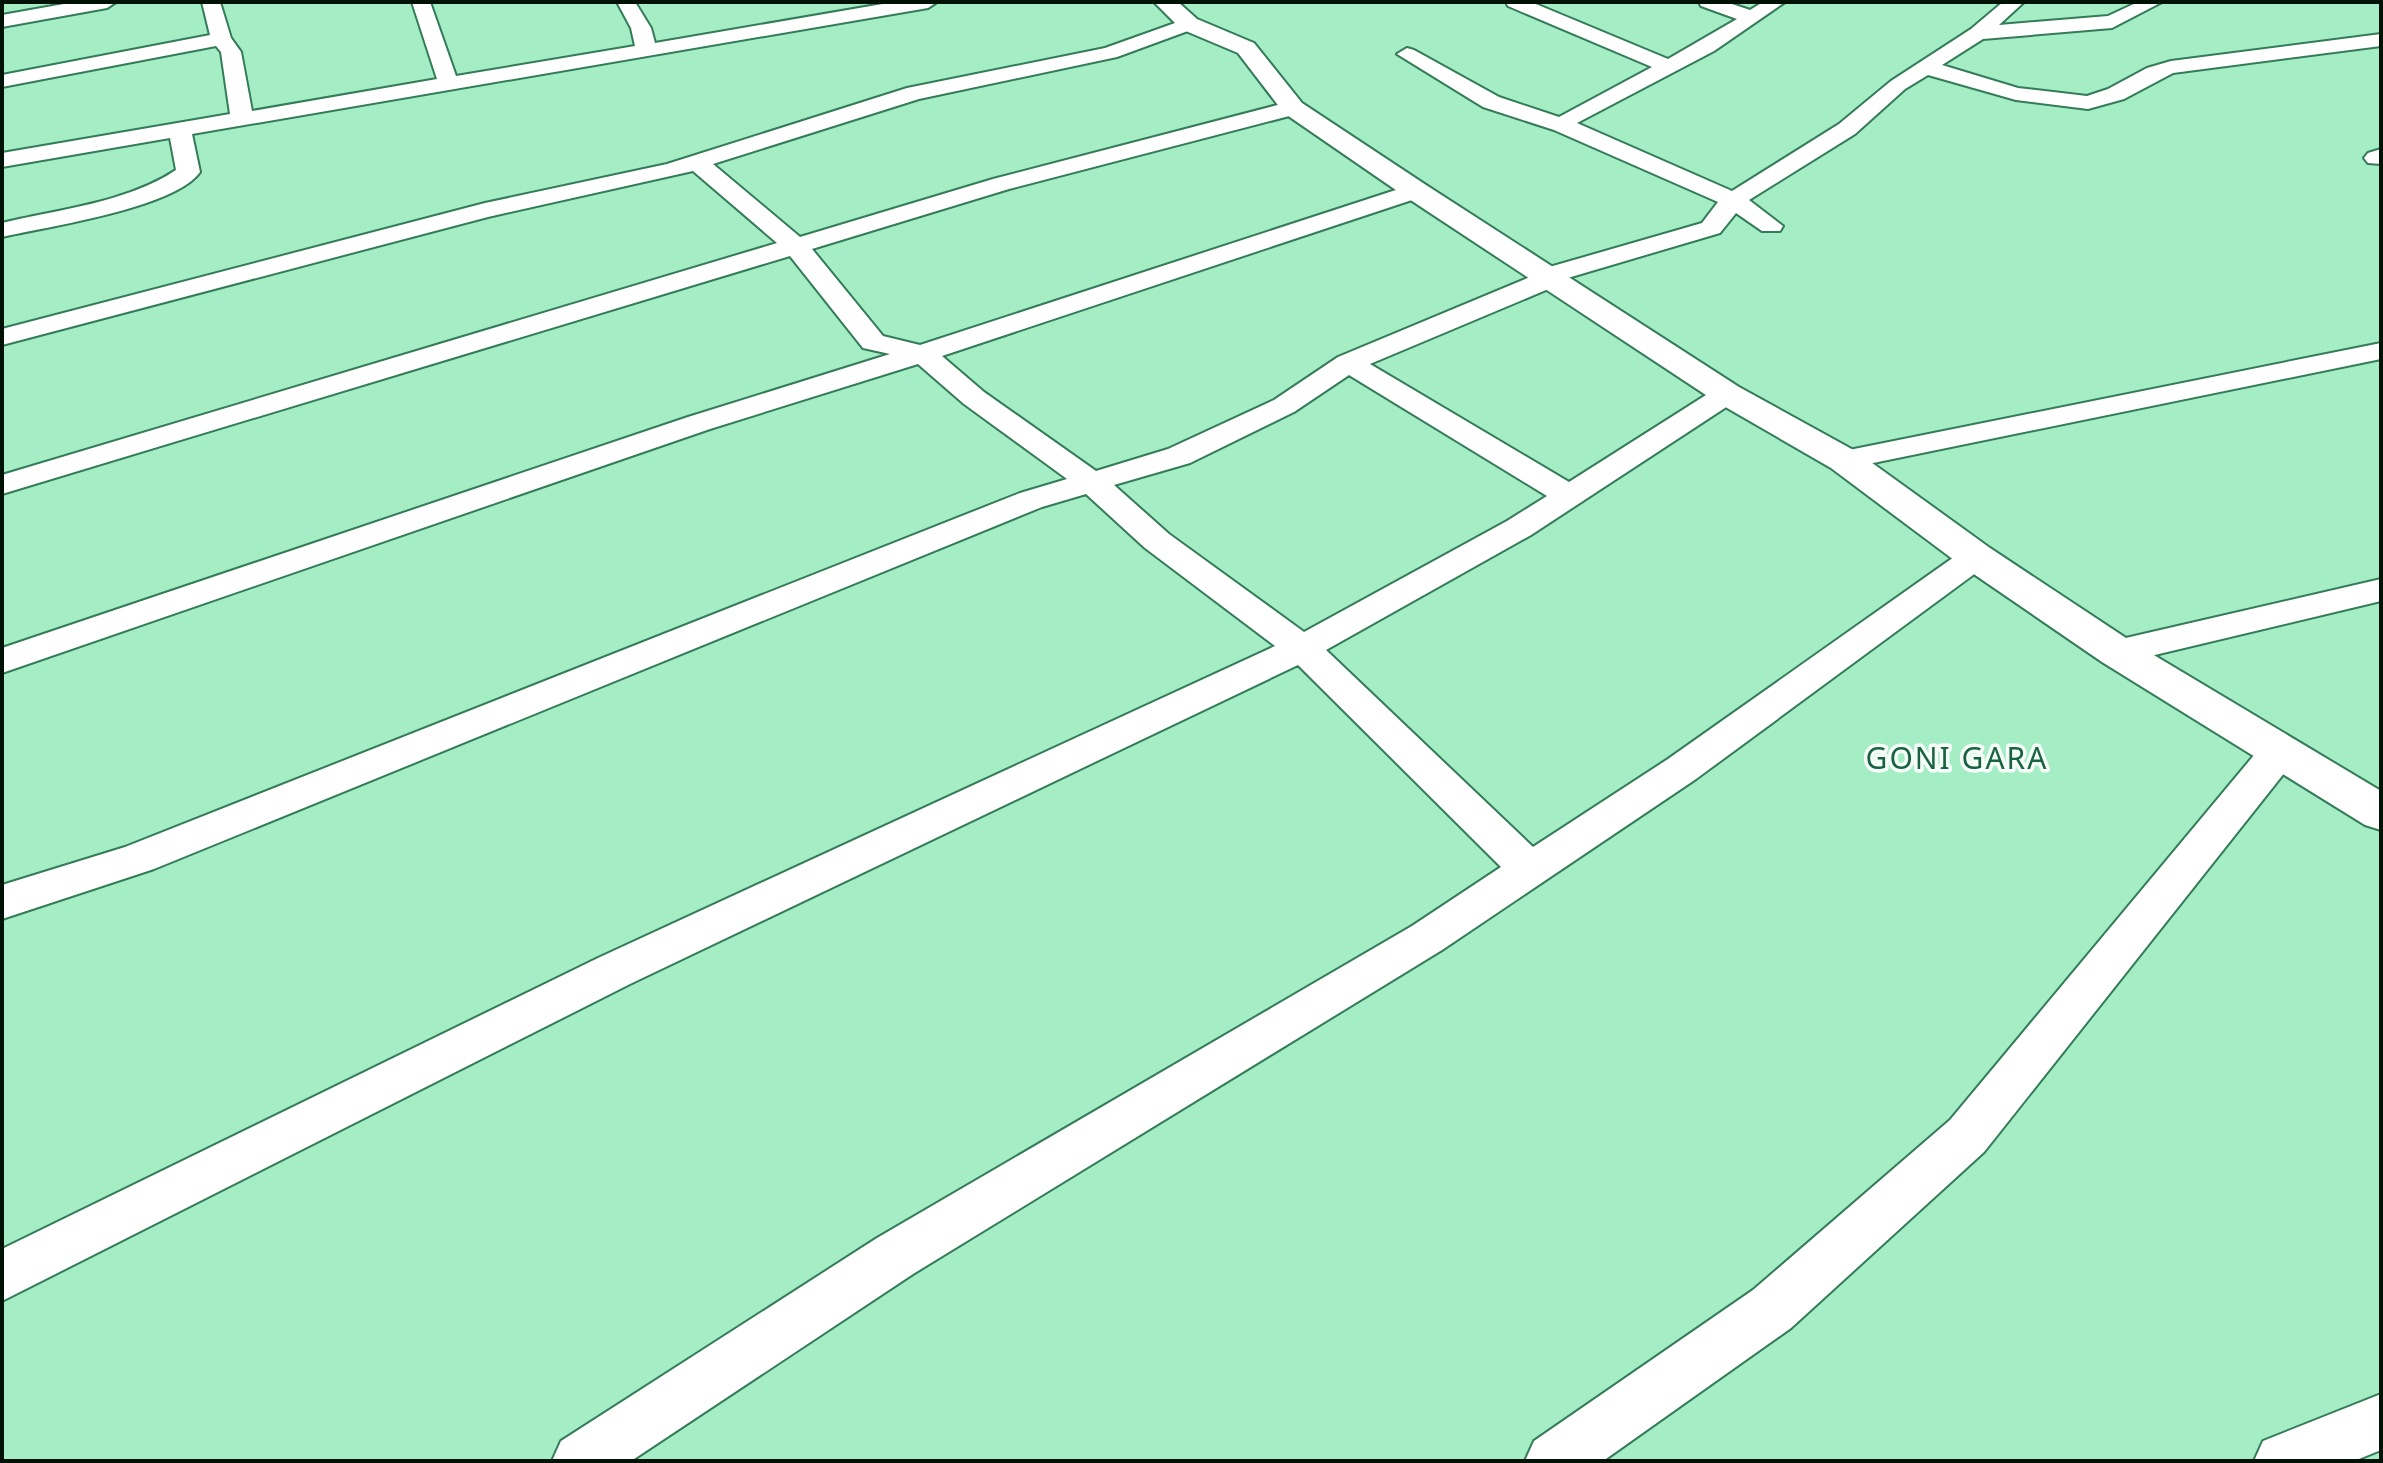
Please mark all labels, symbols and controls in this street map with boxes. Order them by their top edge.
district label: GONI GARA [1866,737,2048,778]

